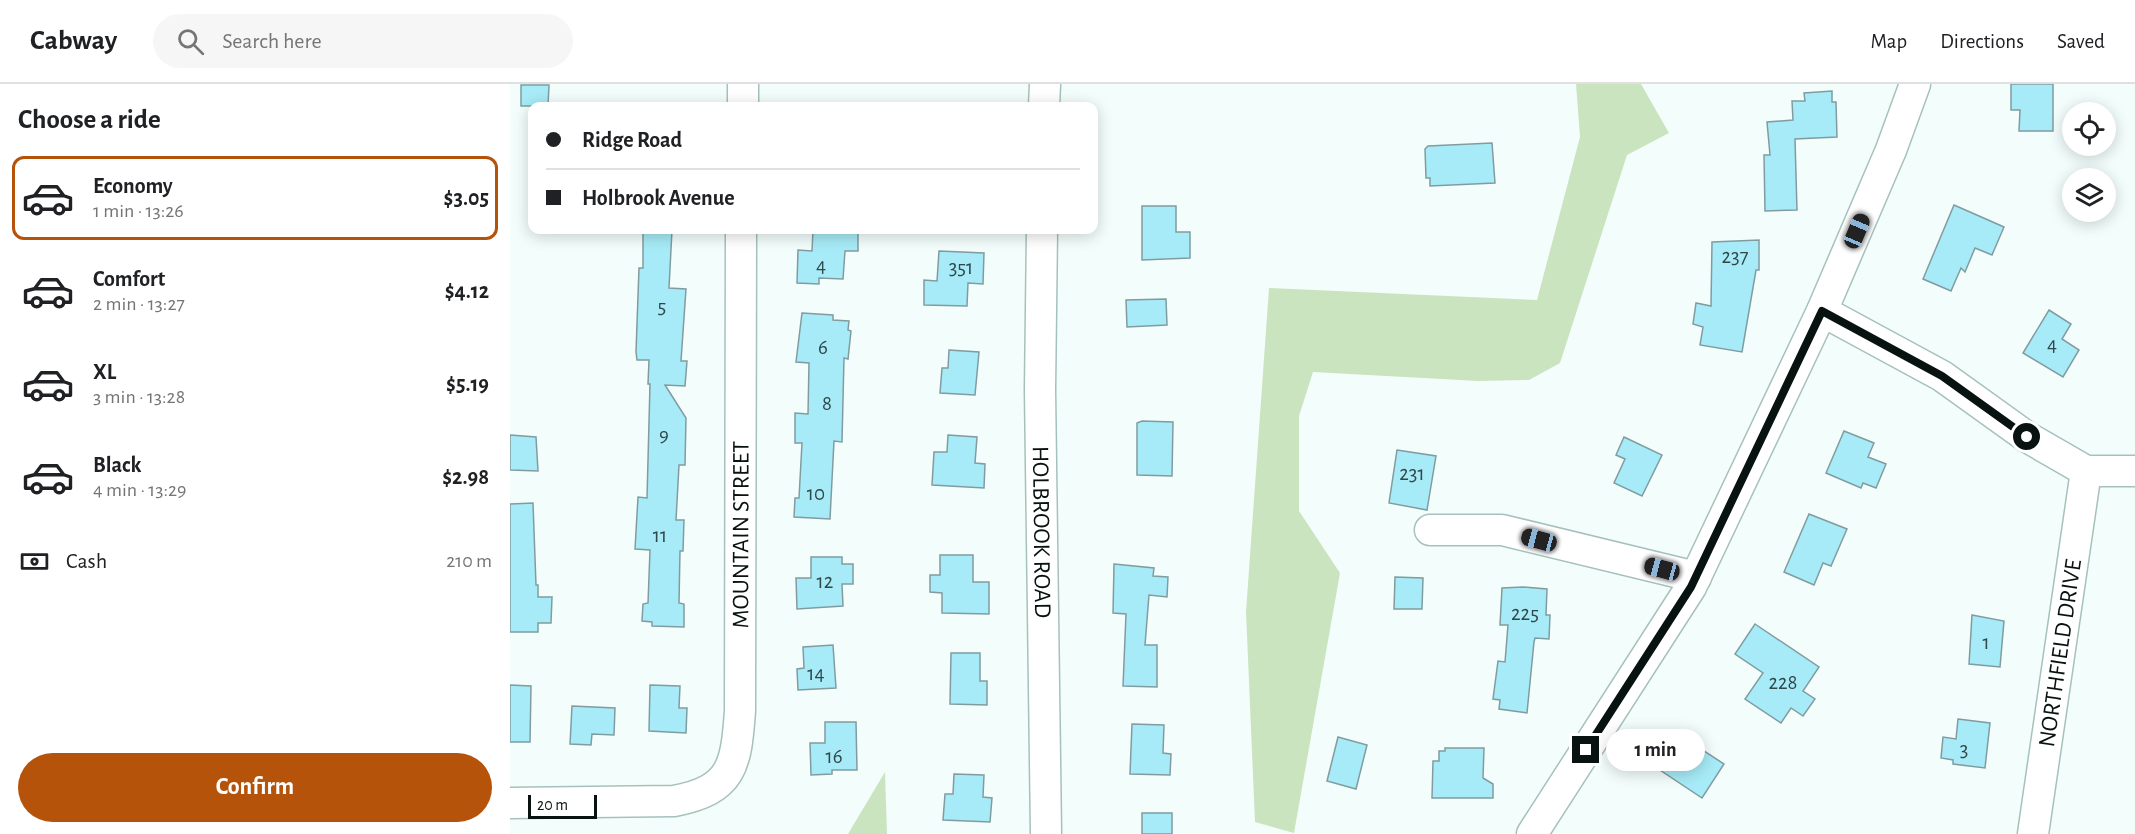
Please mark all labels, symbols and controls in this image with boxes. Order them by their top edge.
search box [153,14,573,68]
icon: search [174,25,207,58]
text: Cabway [30,27,117,55]
text: Search here [222,30,322,52]
text: Map [1871,31,1907,52]
text: Directions [1940,31,2024,52]
text: Saved [2057,31,2105,52]
map controls [2062,102,2116,222]
button: locate [2062,102,2116,156]
text: Choose a ride [18,106,161,133]
text: Ridge Road [582,129,682,151]
button: layers [2062,168,2116,222]
icon: car [21,171,75,225]
text: Economy [93,175,173,197]
text: $3.05 [444,187,489,209]
text: Holbrook Avenue [582,187,735,209]
text: 1 min · 13:26 [93,201,184,221]
car [1842,211,1872,251]
house number: 237 [1722,246,1749,267]
house number: 4 [816,255,826,276]
house number: 351 [949,257,973,278]
icon: car [21,264,75,318]
text: Comfort [93,268,165,290]
text: $4.12 [445,280,489,302]
text: 2 min · 13:27 [93,294,185,314]
house number: 5 [658,296,666,317]
house number: 4 [2047,334,2057,355]
house number: 6 [818,337,828,358]
icon: car [21,357,75,411]
text: XL [93,361,116,383]
text: $5.19 [446,373,489,395]
text: 3 min · 13:28 [93,387,185,407]
house number: 8 [822,393,832,414]
route start [2013,423,2040,450]
house number: 9 [659,424,669,445]
street label: MOUNTAIN STREET [729,441,754,628]
street label: HOLBROOK ROAD [1028,446,1054,618]
icon: car [21,450,75,504]
text: Black [93,454,141,476]
house number: 231 [1399,463,1425,484]
text: $2.98 [442,466,489,488]
text: 4 min · 13:29 [93,480,186,500]
house number: 10 [807,483,825,504]
house number: 11 [653,525,667,546]
car [1519,527,1559,553]
icon: cash [18,545,51,578]
text: Cash [66,550,107,572]
text: 210 m [446,551,492,571]
car [1642,556,1682,582]
street label: NORTHFIELD DRIVE [2035,557,2086,749]
house number: 12 [817,571,833,592]
house number: 225 [1511,603,1539,624]
house number: 1 [1982,632,1990,653]
house number: 14 [807,663,825,684]
house number: 228 [1768,672,1798,693]
callout: 1 min [1607,729,1706,771]
route end [1572,736,1599,763]
house number: 3 [1960,739,1968,760]
text: 1 min [1634,740,1677,760]
house number: 16 [825,746,843,767]
button: Confirm [18,753,492,822]
scale bar [528,792,597,820]
text: 20 m [537,797,568,813]

